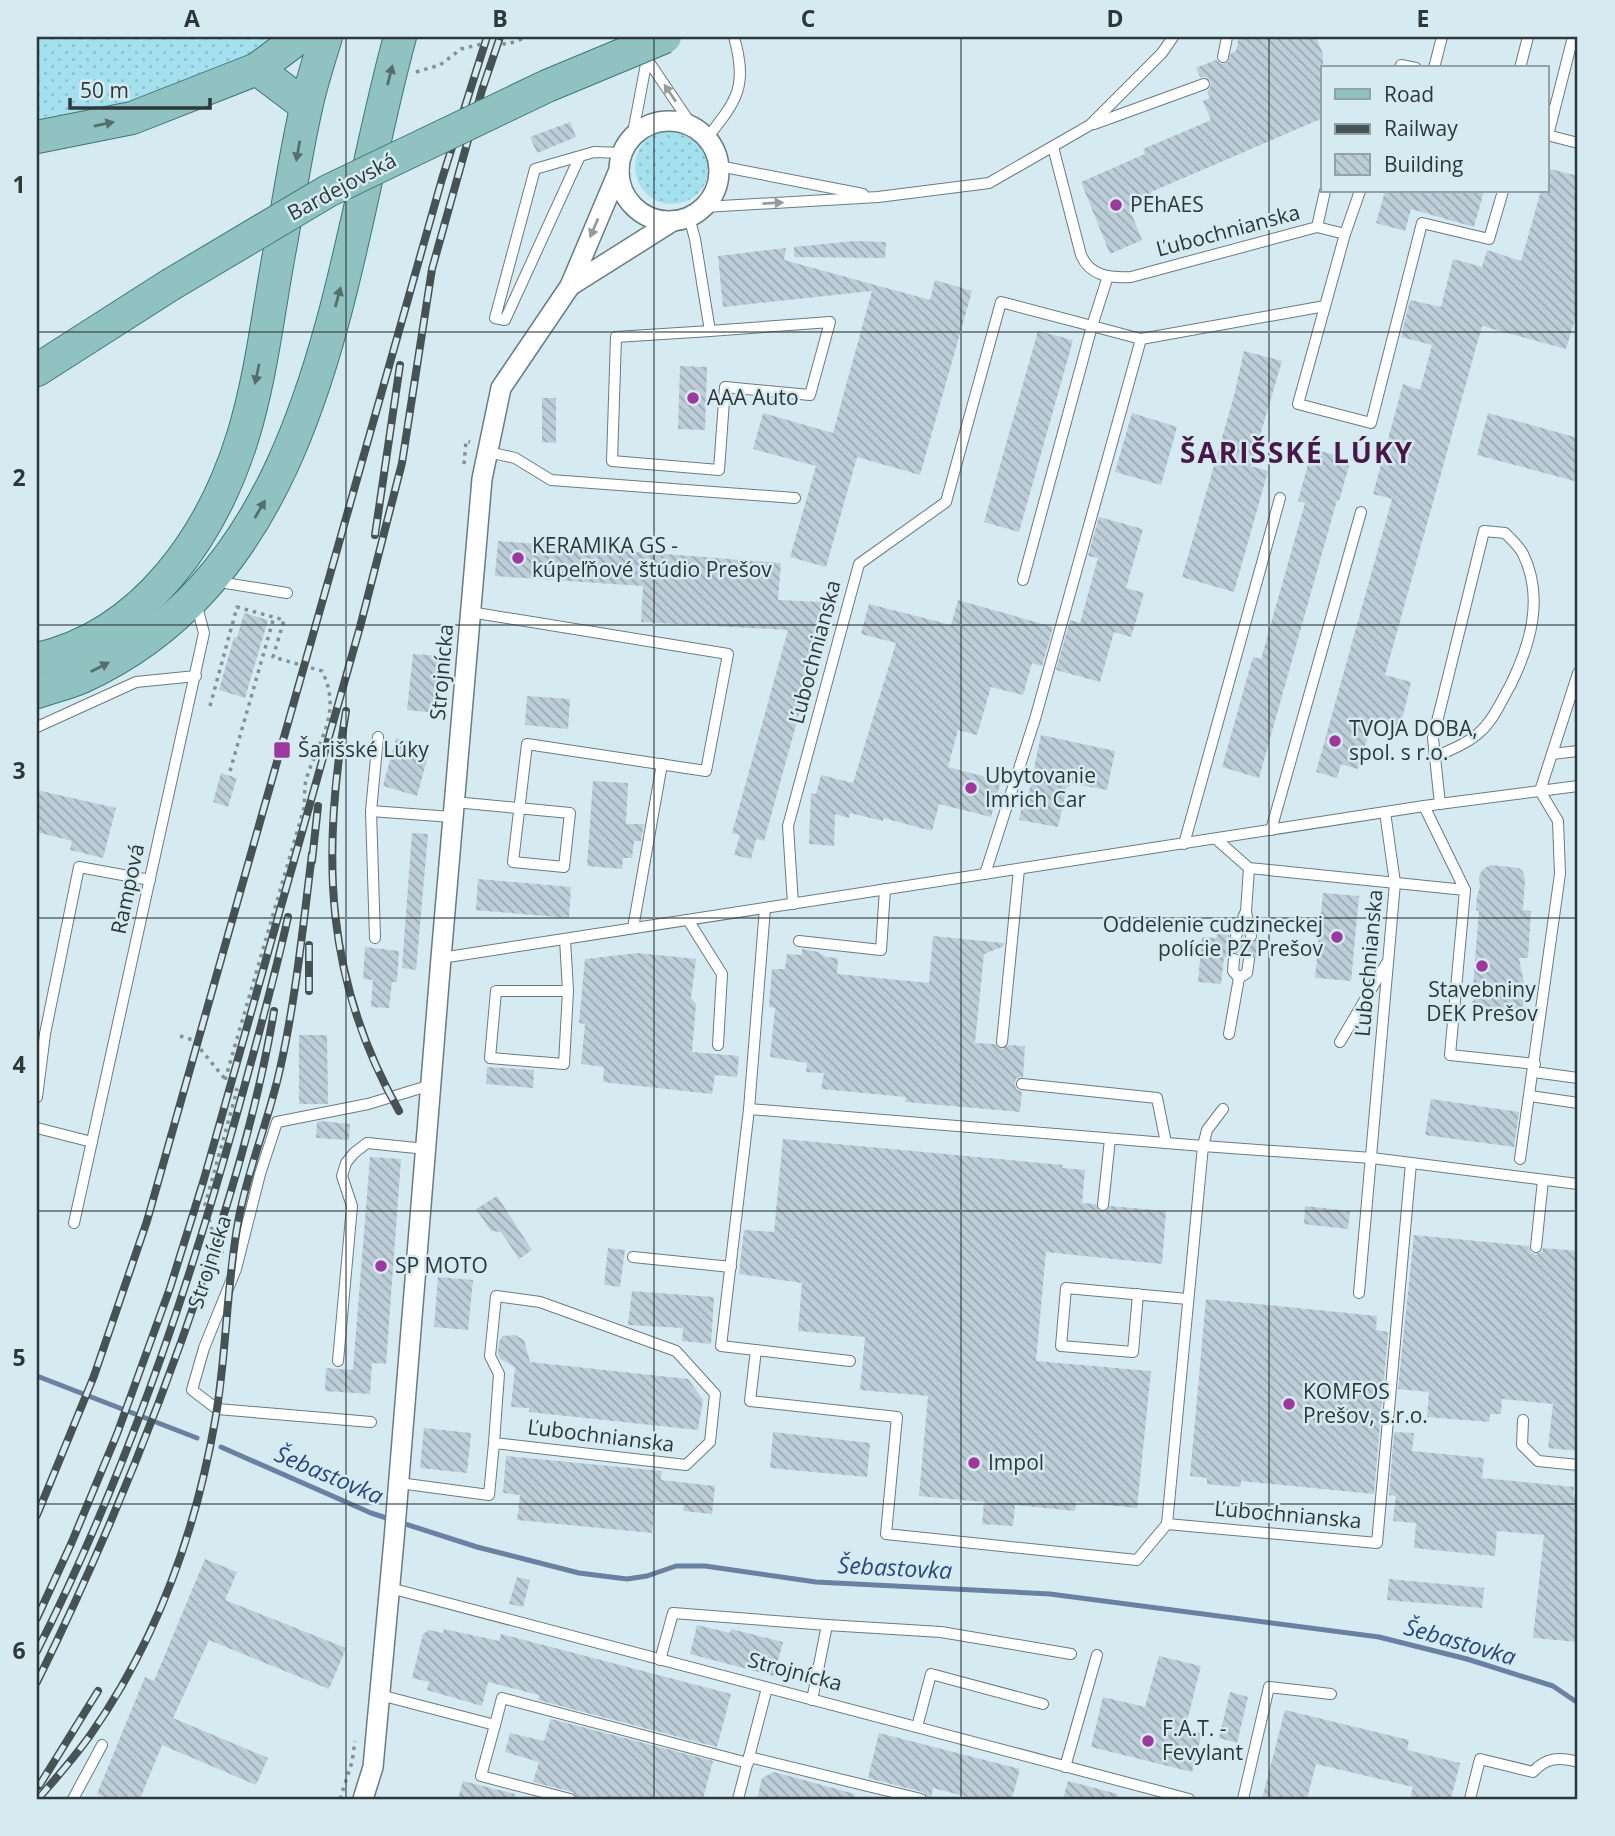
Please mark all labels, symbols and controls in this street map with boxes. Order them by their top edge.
text: A [184,2,200,34]
text: B [492,2,508,34]
text: C [801,2,815,34]
text: D [1106,2,1124,34]
text: E [1417,2,1429,34]
one-way arrow [385,64,396,86]
scale bar [70,66,210,110]
legend [1321,66,1548,192]
text: 50 m [80,76,129,104]
text: Road [1384,80,1434,108]
one-way arrow [663,84,677,102]
text: Railway [1384,114,1458,142]
one-way arrow [93,118,115,129]
one-way arrow [292,140,303,162]
street label: Bardejovská [282,146,401,227]
text: Building [1384,150,1463,178]
text: 1 [12,168,26,200]
place label: PEhAES [1130,190,1204,218]
one-way arrow [762,197,784,208]
marker: PEhAES [1108,197,1124,213]
street label: Ľubochnianska [1153,197,1303,263]
one-way arrow [588,218,600,238]
one-way arrow [333,286,344,308]
one-way arrow [251,363,262,385]
place label: AAA Auto [707,383,799,411]
marker: AAA Auto [685,390,701,406]
district label: ŠARIŠSKÉ LÚKY [1180,433,1414,471]
text: 2 [12,461,26,493]
one-way arrow [254,500,266,519]
place label: KERAMIKA GS - kúpeľňové štúdio Prešov [532,531,772,583]
marker: KERAMIKA GS - kúpeľňové štúdio Prešov [510,550,526,566]
street label: Ľubochnianska [781,577,847,727]
street label: Strojnícka [423,623,459,721]
one-way arrow [90,662,110,673]
place label: TVOJA DOBA, spol. s r.o. [1349,714,1478,766]
marker: TVOJA DOBA, spol. s r.o. [1327,733,1343,749]
place label: Šarišské Lúky [298,735,429,763]
marker: Šarišské Lúky [272,740,292,760]
text: 3 [12,754,26,786]
place label: Ubytovanie Imrich Car [985,761,1096,813]
marker: Ubytovanie Imrich Car [963,780,979,796]
street label: Rampová [104,841,150,937]
street label: Ľubochnianska [1348,888,1388,1038]
place label: Oddelenie cudzineckej polície PZ Prešov [1103,910,1324,962]
marker: Oddelenie cudzineckej polície PZ Prešov [1329,929,1345,945]
marker: Stavebniny DEK Prešov [1474,958,1490,974]
place label: Stavebniny DEK Prešov [1426,975,1538,1027]
text: 4 [12,1048,26,1080]
street label: Strojnícka [181,1211,237,1312]
place label: SP MOTO [395,1251,488,1279]
marker: SP MOTO [373,1258,389,1274]
text: 5 [12,1341,26,1373]
place label: KOMFOS Prešov, s.r.o. [1303,1377,1428,1429]
marker: KOMFOS Prešov, s.r.o. [1281,1396,1297,1412]
street label: Ľubochnianska [526,1412,676,1458]
water label: Šebastovka [270,1437,388,1511]
place label: Impol [988,1448,1044,1476]
marker: Impol [966,1455,982,1471]
street label: Ľubochnianska [1213,1494,1363,1534]
water label: Šebastovka [837,1548,953,1586]
water label: Šebastovka [1401,1610,1520,1672]
text: 6 [12,1634,26,1666]
street label: Strojnícka [745,1645,845,1697]
place label: F.A.T. - Fevylant [1162,1714,1243,1766]
marker: F.A.T. - Fevylant [1140,1733,1156,1749]

